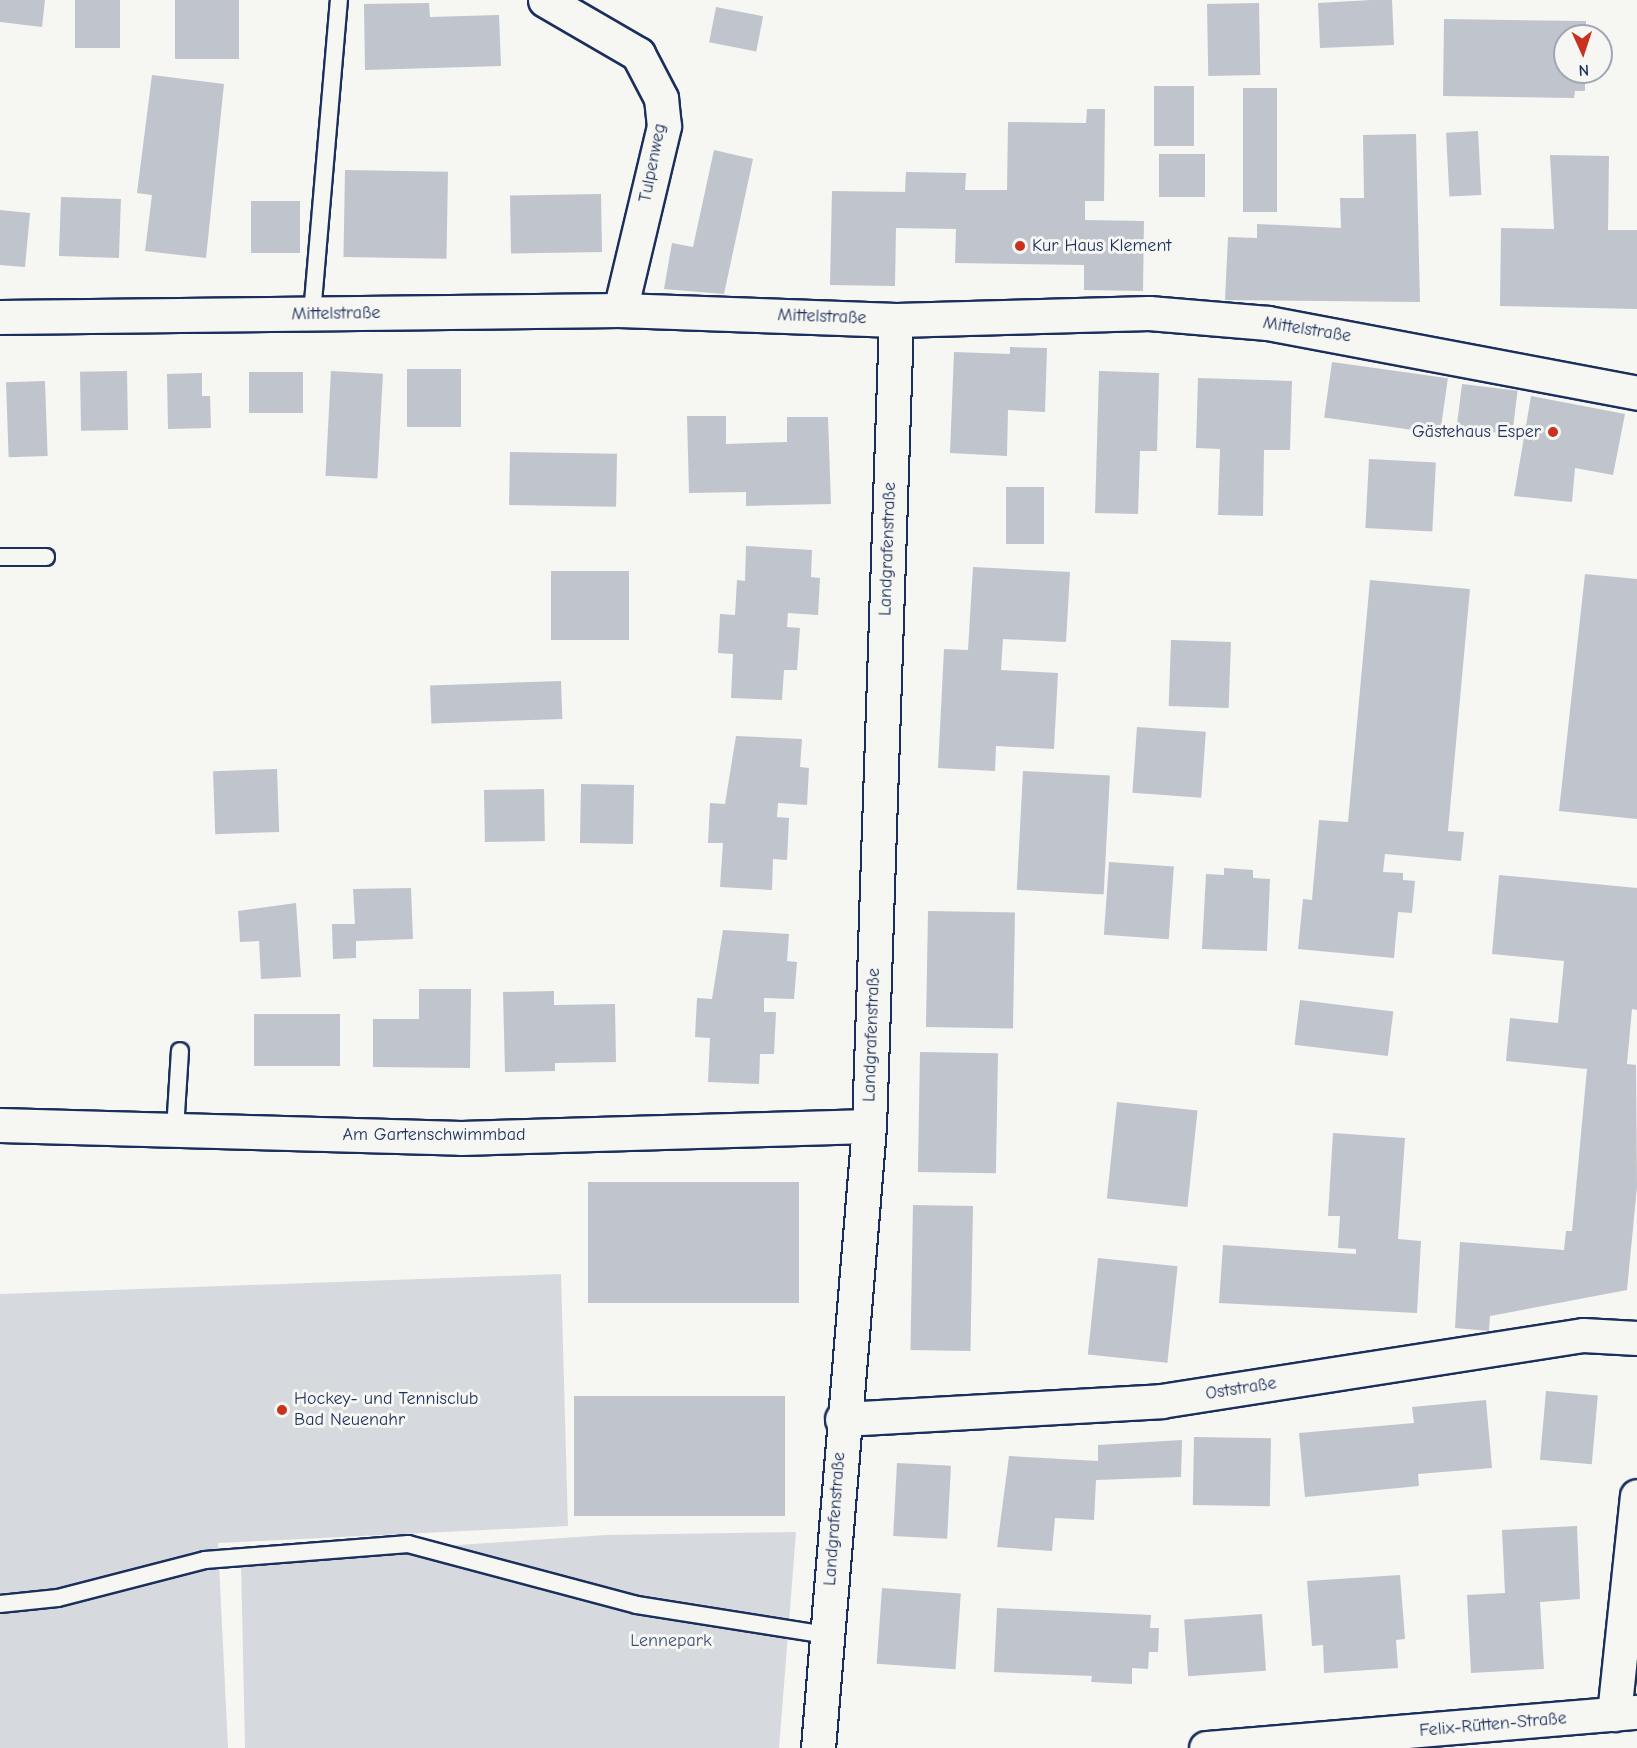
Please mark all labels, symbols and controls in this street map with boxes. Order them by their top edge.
north arrow [1553,24,1613,84]
text: N [1578,61,1590,79]
street label: Tulpenweg [635,122,671,204]
place label: Kur Haus Klement [1032,235,1171,257]
marker: Kur Haus Klement [1013,239,1027,253]
street label: Mittelstraße [291,302,381,326]
street label: Mittelstraße [777,305,867,329]
street label: Mittelstraße [1261,312,1353,348]
place label: Gästehaus Esper [1412,421,1541,443]
marker: Gästehaus Esper [1546,425,1560,439]
street label: Landgrafenstraße [875,482,901,616]
street label: Landgrafenstraße [859,968,885,1102]
street label: Am Gartenschwimmbad [342,1124,526,1146]
street label: Oststraße [1204,1373,1278,1405]
place label: Hockey- und Tennisclub Bad Neuenahr [294,1389,478,1432]
marker: Hockey- und Tennisclub Bad Neuenahr [275,1403,289,1417]
street label: Landgrafenstraße [820,1451,850,1587]
park label: Lennepark [630,1630,712,1652]
street label: Felix-Rütten-Straße [1418,1708,1568,1742]

